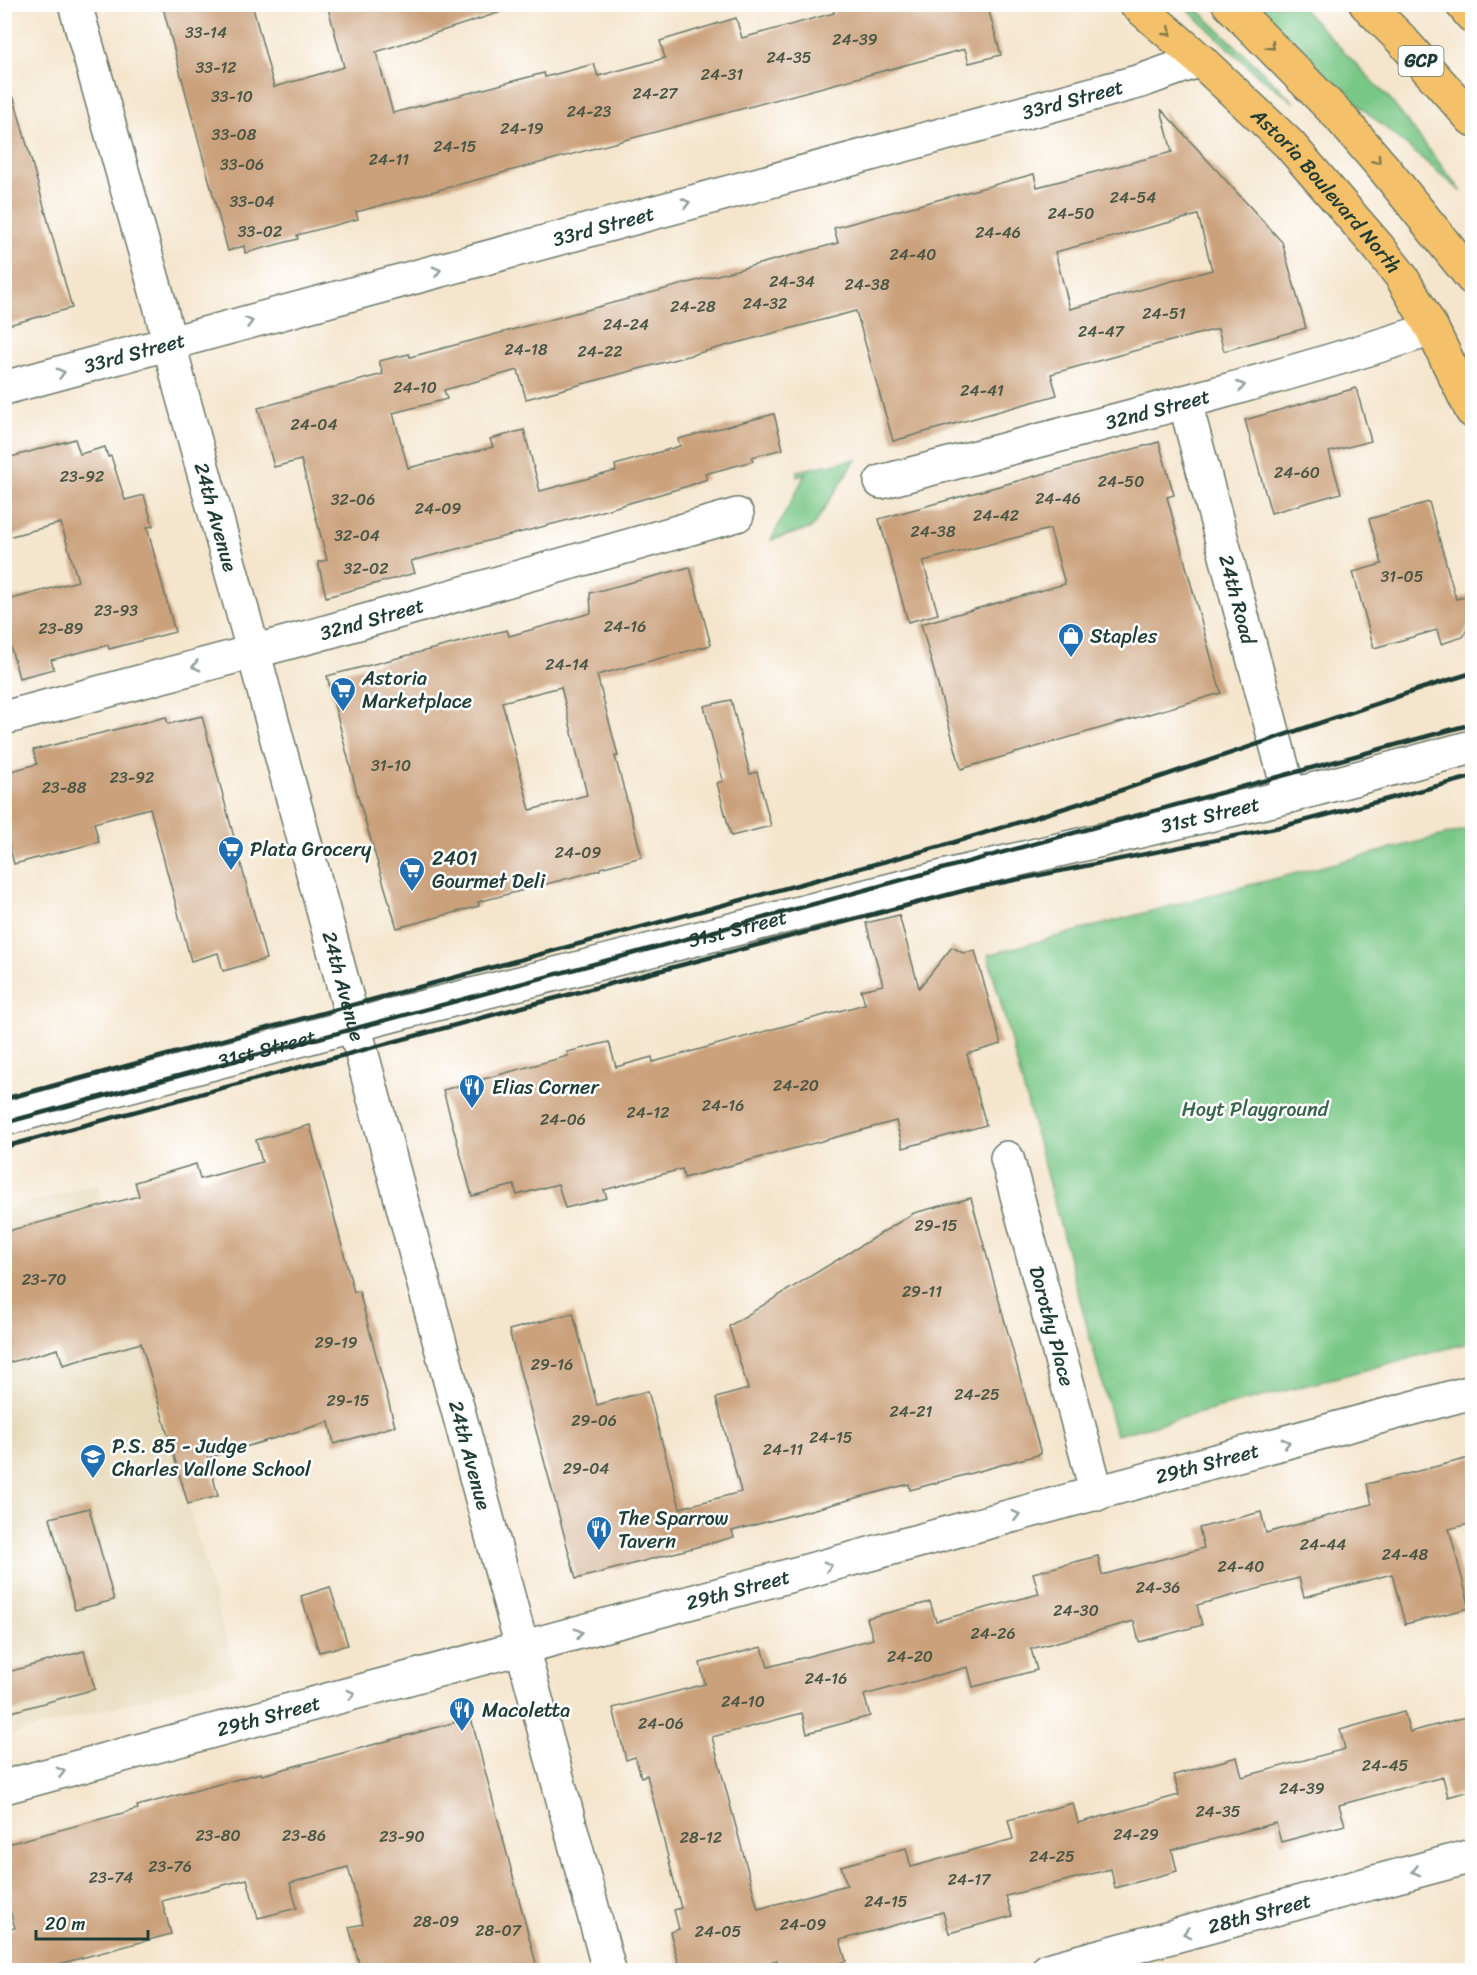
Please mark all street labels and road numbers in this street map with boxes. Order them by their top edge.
road number: GCP [1398,46,1444,76]
street label: 33rd Street [1018,69,1128,130]
street label: Astoria Boulevard North [1242,99,1410,282]
street label: 33rd Street [549,196,659,257]
street label: 33rd Street [80,323,189,384]
street label: 32nd Street [1101,379,1214,440]
street label: 24th Avenue [184,458,248,576]
street label: 24th Road [1208,551,1266,649]
street label: 32nd Street [316,588,429,651]
street label: 31st Street [1157,787,1264,844]
street label: 31st Street [685,900,791,958]
street label: 24th Avenue [312,927,375,1045]
street label: 31st Street [214,1019,320,1079]
street label: Dorothy Place [1019,1262,1084,1390]
street label: 24th Avenue [438,1396,501,1514]
street label: 29th Street [1151,1433,1263,1494]
street label: 29th Street [682,1559,794,1621]
street label: 29th Street [213,1686,325,1747]
street label: 28th Street [1204,1883,1316,1944]

